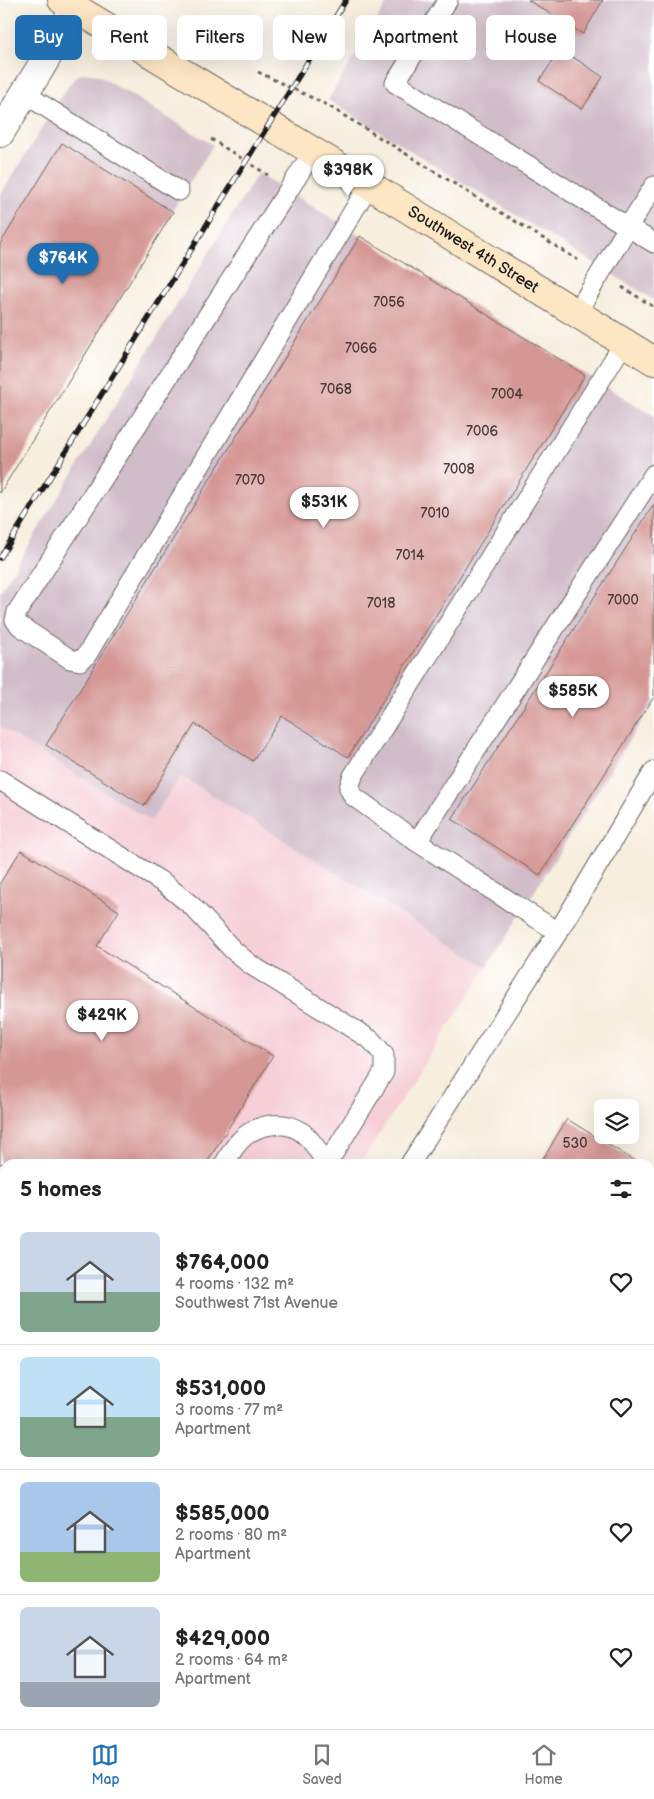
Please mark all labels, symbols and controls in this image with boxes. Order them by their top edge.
chip: Buy [15,15,82,60]
chip: Rent [92,15,167,60]
chip: Filters [177,15,263,60]
chip: New [273,15,345,60]
chip: Apartment [355,15,476,60]
chip: House [486,15,575,60]
pin: $398K [313,154,383,197]
text: $398K [323,161,373,180]
street label: Southwest 4th Street [404,202,542,297]
pin: $764K [28,242,98,285]
text: $764K [38,249,88,268]
house number: 7056 [373,294,405,311]
house number: 7066 [345,340,378,357]
house number: 7068 [320,381,352,398]
house number: 7004 [491,386,523,403]
house number: 7006 [466,423,498,440]
house number: 7008 [443,461,475,478]
house number: 7070 [235,472,265,489]
pin: $531K [289,486,359,529]
text: $531K [301,493,347,512]
house number: 7010 [421,505,449,522]
house number: 7014 [395,547,425,564]
house number: 7000 [607,592,639,609]
house number: 7018 [367,595,395,612]
pin: $585K [538,676,608,718]
text: $585K [548,682,598,701]
pin: $429K [67,1000,137,1042]
text: $429K [77,1006,127,1025]
map controls [594,1099,639,1144]
button: layers [594,1099,639,1144]
house number: 530 [563,1135,587,1152]
icon: filters [607,1175,635,1203]
text: 5 homes [20,1177,102,1202]
text: $764,000 [175,1250,269,1275]
icon: home [60,1252,120,1312]
icon: heart [607,1268,635,1296]
text: 4 rooms · 132 m² [175,1275,294,1294]
text: Southwest 71st Avenue [175,1294,338,1313]
text: $531,000 [175,1376,266,1401]
icon: home [60,1377,120,1437]
icon: heart [607,1393,635,1421]
text: 3 rooms · 77 m² [175,1401,283,1420]
text: Apartment [175,1420,251,1439]
text: $585,000 [175,1501,270,1526]
icon: home [60,1502,120,1562]
icon: heart [607,1518,635,1546]
text: 2 rooms · 80 m² [175,1526,287,1545]
text: Apartment [175,1545,251,1564]
text: $429,000 [175,1626,270,1651]
icon: home [60,1627,120,1687]
icon: heart [607,1643,635,1671]
text: 2 rooms · 64 m² [175,1651,288,1670]
text: Apartment [175,1670,251,1689]
tab: Map [91,1741,120,1788]
tab: Saved [302,1741,342,1788]
tab: Home [525,1741,563,1788]

